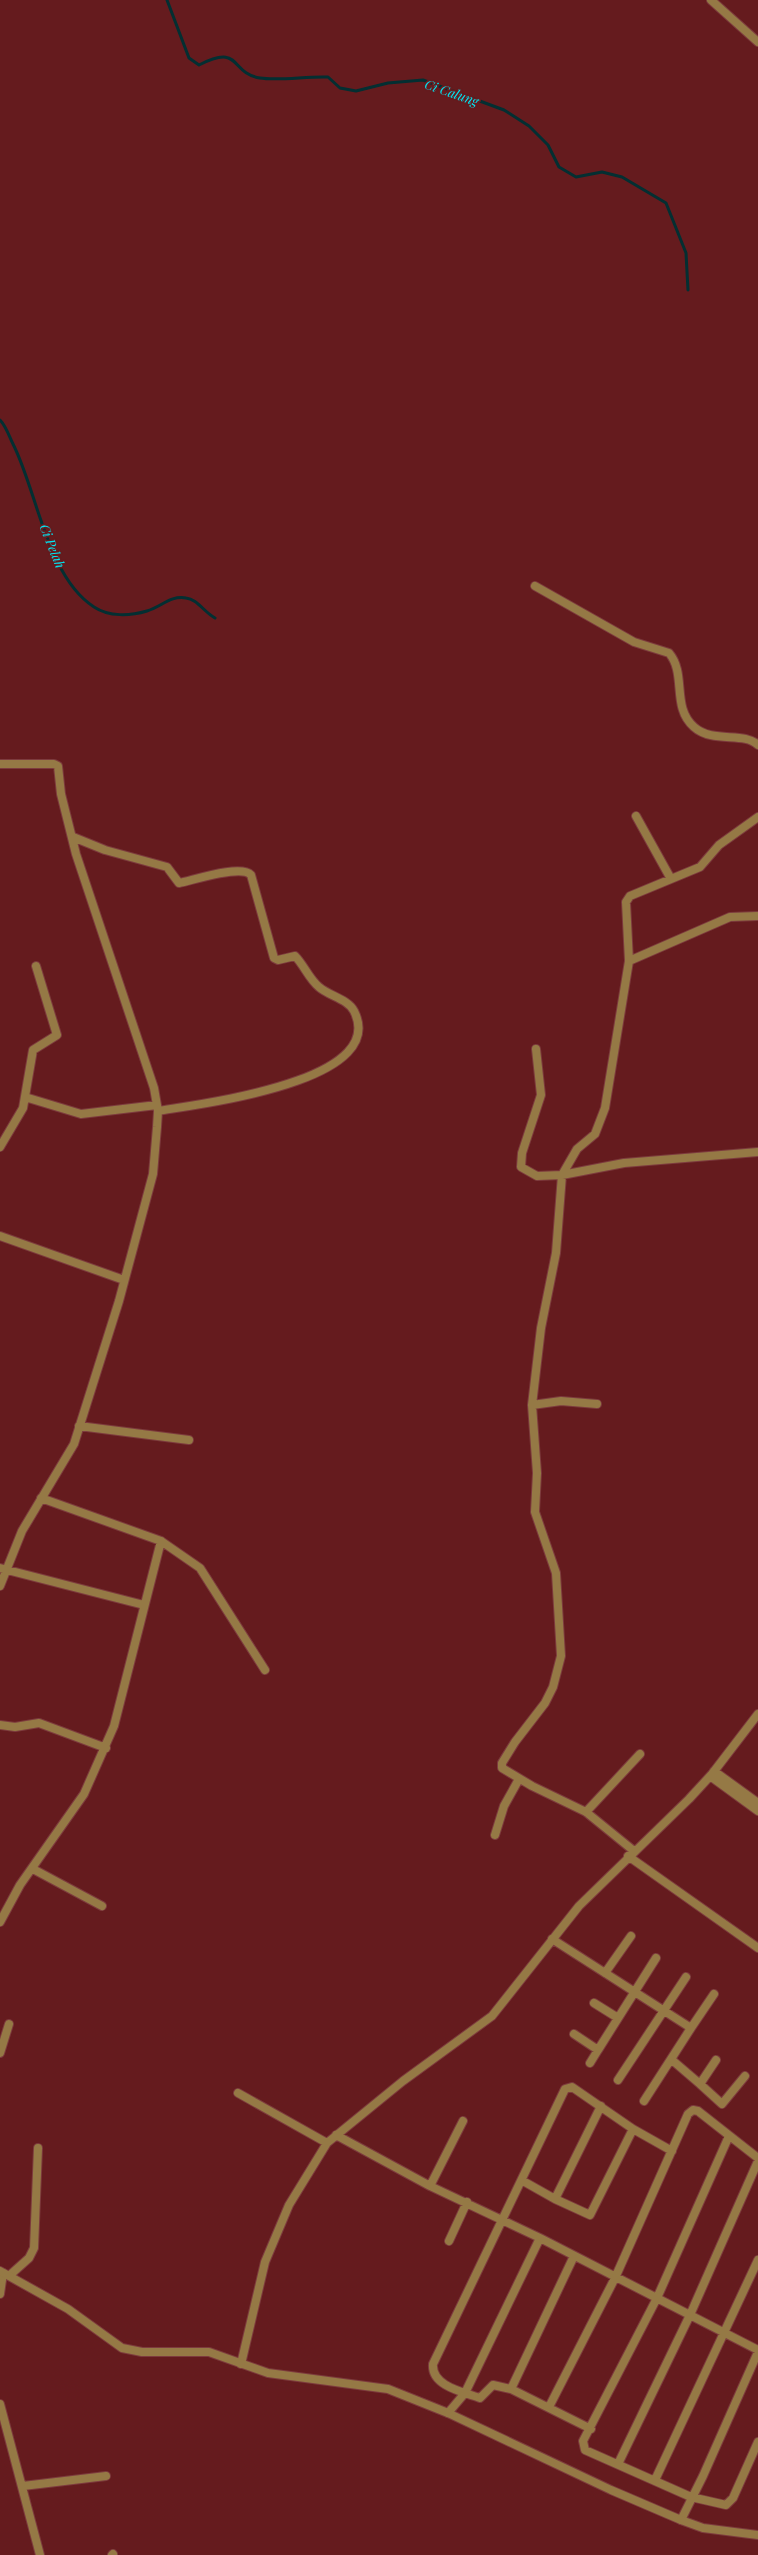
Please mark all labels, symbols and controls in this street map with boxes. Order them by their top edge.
water label: Ci Calung [423,75,482,109]
water label: Ci Pelah [36,521,70,571]

